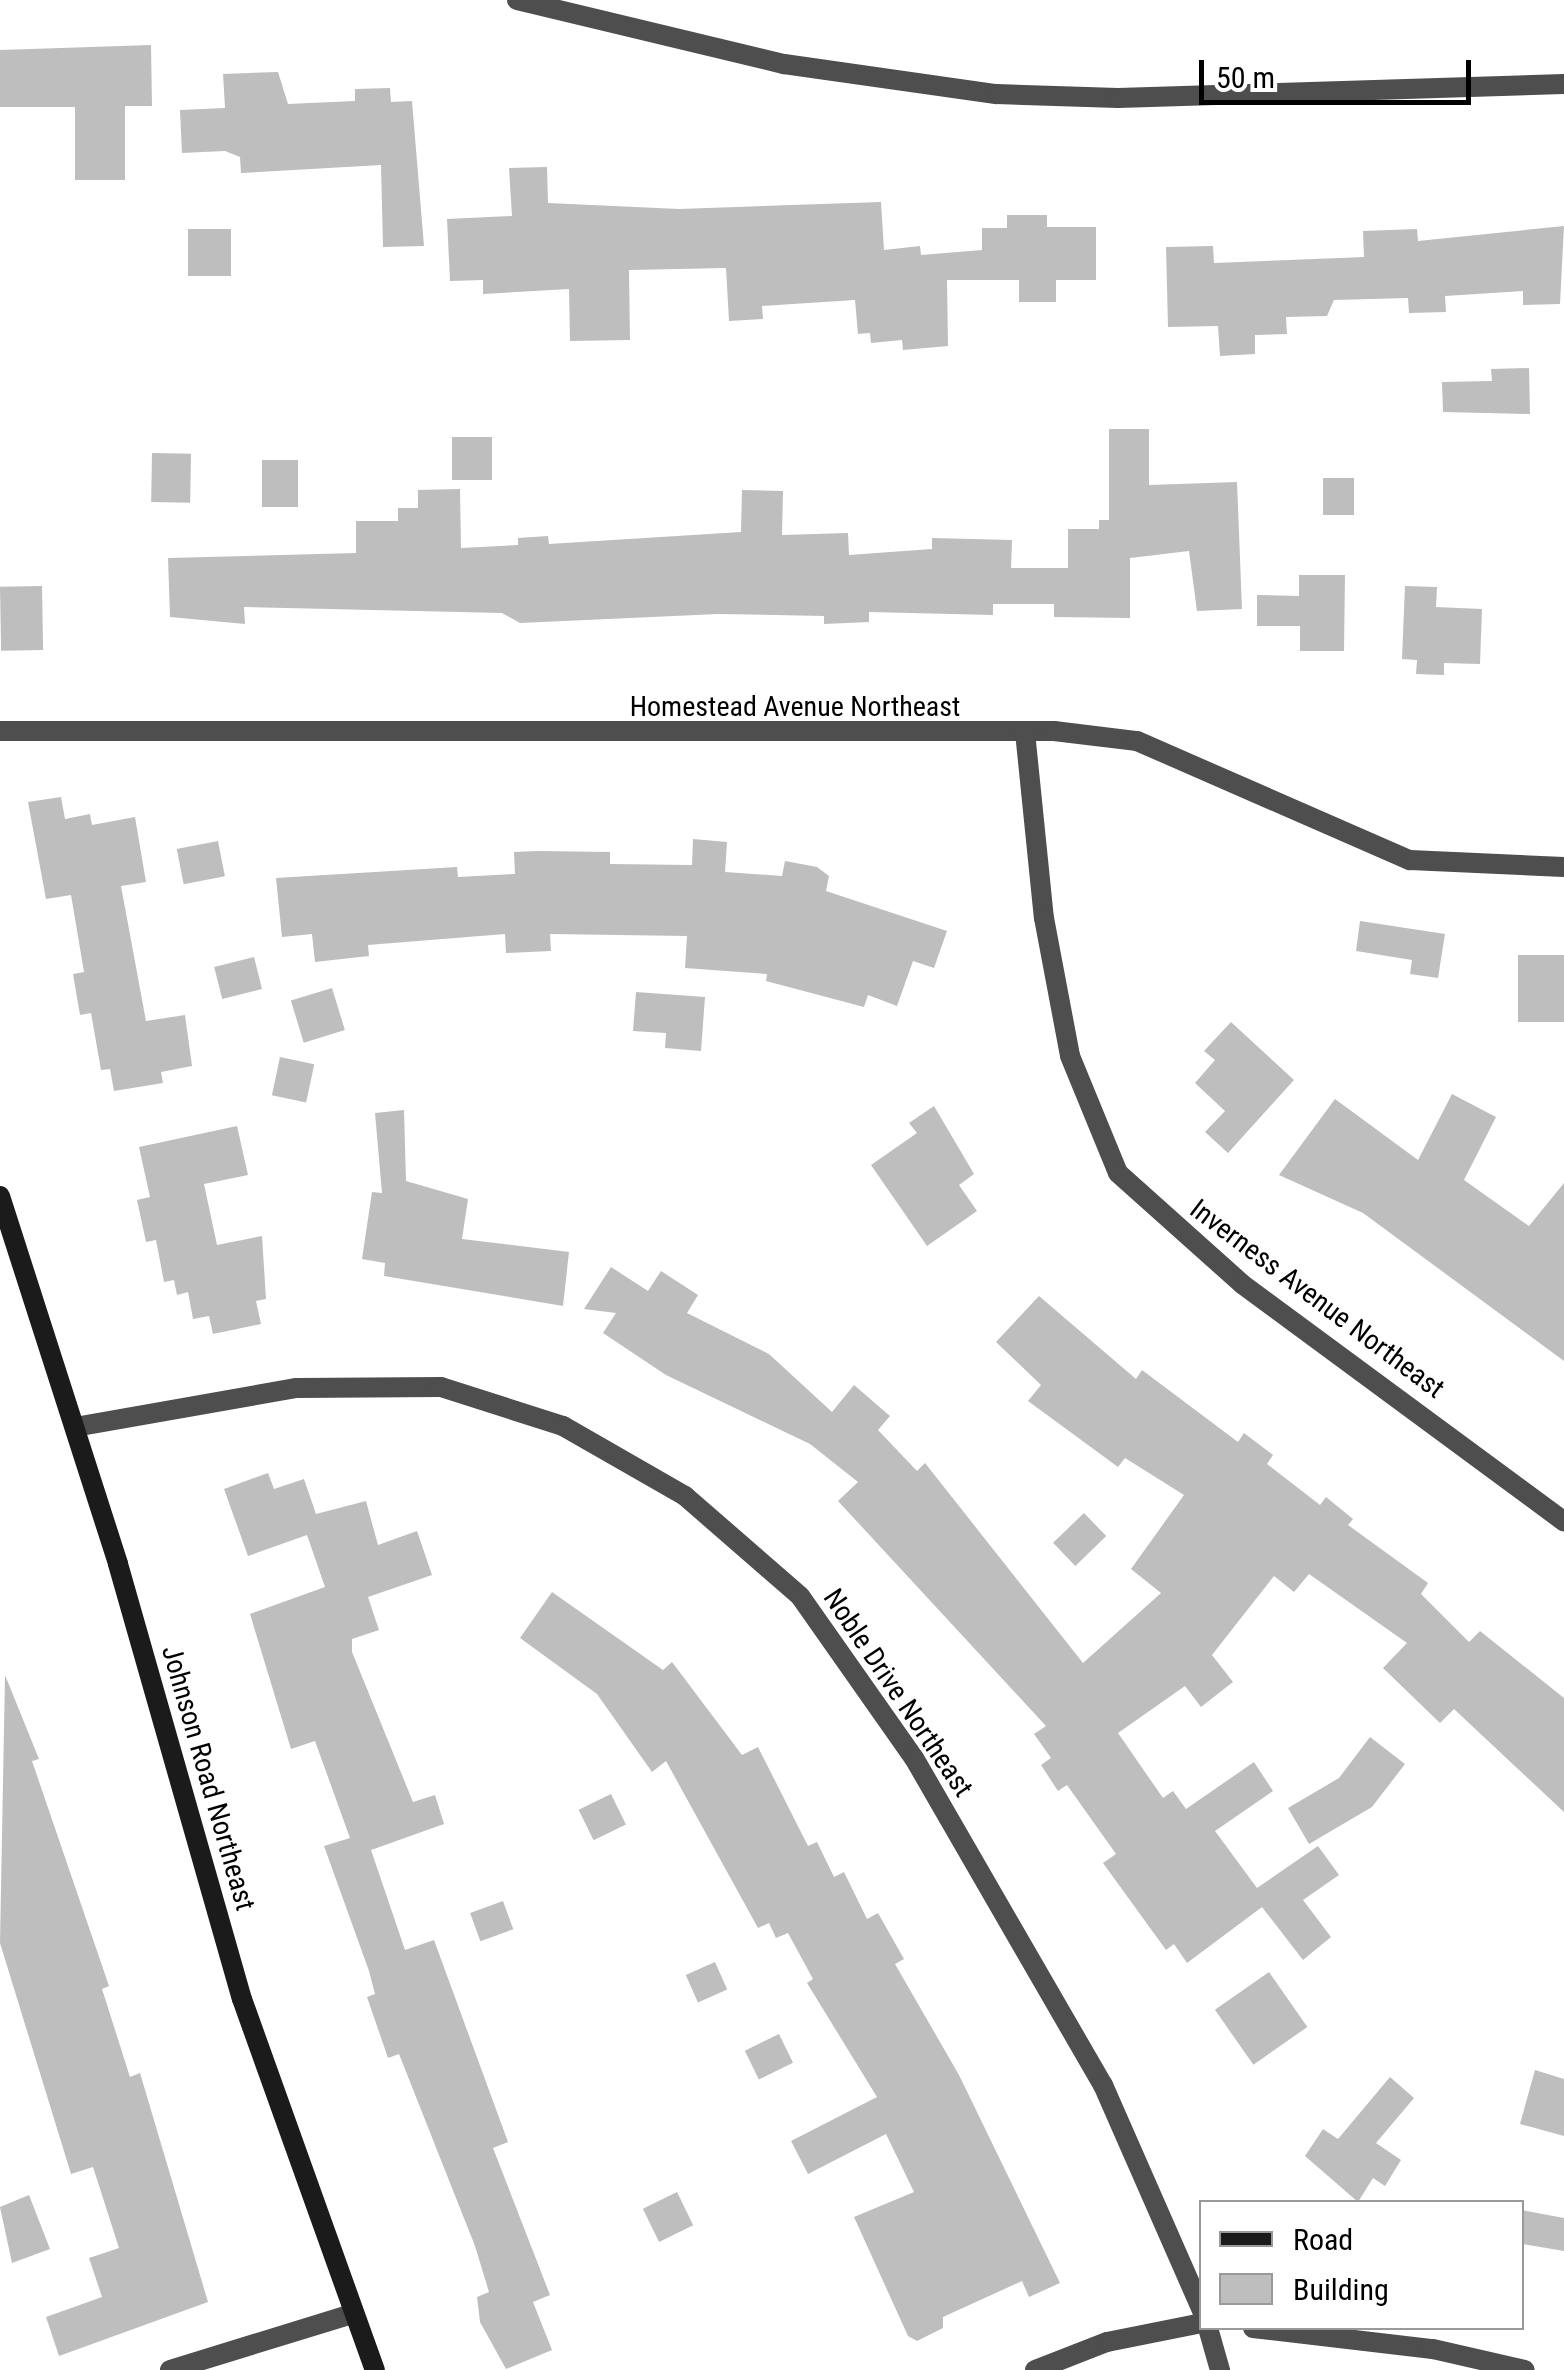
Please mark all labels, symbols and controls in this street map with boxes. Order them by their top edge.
scale bar [1204,40,1476,102]
text: 50 m [1216,60,1275,95]
street label: Homestead Avenue Northeast [630,690,960,724]
street label: Inverness Avenue Northeast [1183,1192,1451,1406]
street label: Noble Drive Northeast [816,1583,980,1803]
street label: Johnson Road Northeast [154,1642,262,1914]
legend [1199,2200,1524,2330]
text: Road [1293,2222,1353,2257]
text: Building [1293,2272,1389,2307]

